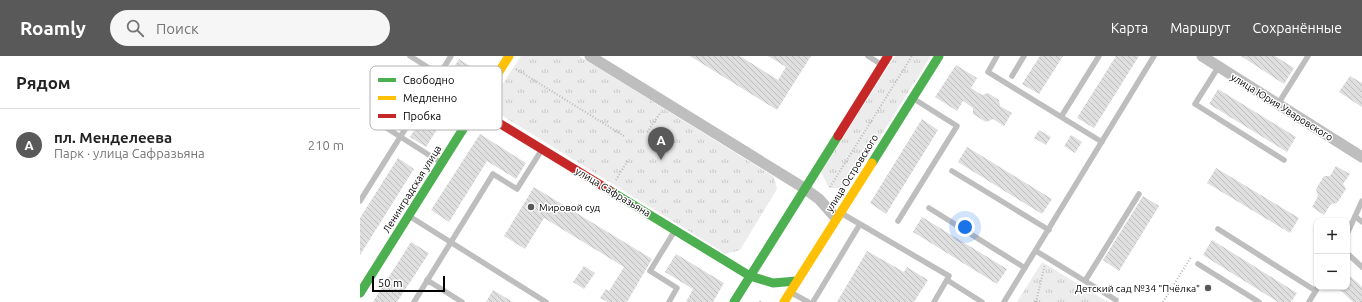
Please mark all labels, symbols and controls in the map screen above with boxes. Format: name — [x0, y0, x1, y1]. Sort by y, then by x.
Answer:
search box — [110, 10, 390, 46]
text: Roamly — [20, 17, 86, 39]
icon: search — [124, 17, 146, 39]
text: Поиск — [156, 20, 199, 37]
text: Карта — [1111, 20, 1148, 36]
text: Маршрут — [1170, 20, 1231, 36]
text: Сохранённые — [1253, 20, 1342, 36]
legend — [370, 66, 502, 130]
street label: улица Юрия Уваровского — [1229, 71, 1335, 143]
text: Рядом — [16, 73, 71, 92]
text: Свободно — [403, 74, 454, 86]
text: Медленно — [403, 92, 457, 104]
text: Пробка — [403, 110, 441, 122]
pin: A — [648, 127, 674, 160]
text: пл. Менделеева — [54, 129, 172, 146]
street label: улица Островского — [824, 132, 880, 214]
text: A — [24, 138, 34, 152]
text: 210 m — [308, 138, 344, 152]
street label: Ленинградская улица — [381, 143, 443, 235]
text: Парк · улица Сафразьяна — [54, 146, 205, 160]
street label: улица Сафразьяна — [573, 165, 653, 219]
marker: Мировой суд — [526, 202, 536, 212]
place label: Мировой суд — [539, 202, 600, 213]
your location — [955, 217, 975, 237]
map controls — [1314, 218, 1350, 290]
button: + — [1314, 218, 1350, 254]
button: − — [1314, 254, 1350, 290]
scale bar — [372, 274, 445, 293]
text: 50 m — [378, 277, 402, 289]
place label: Детский сад №34 "Пчёлка" — [1075, 283, 1200, 294]
marker: Детский сад №34 "Пчёлка" — [1203, 283, 1213, 293]

